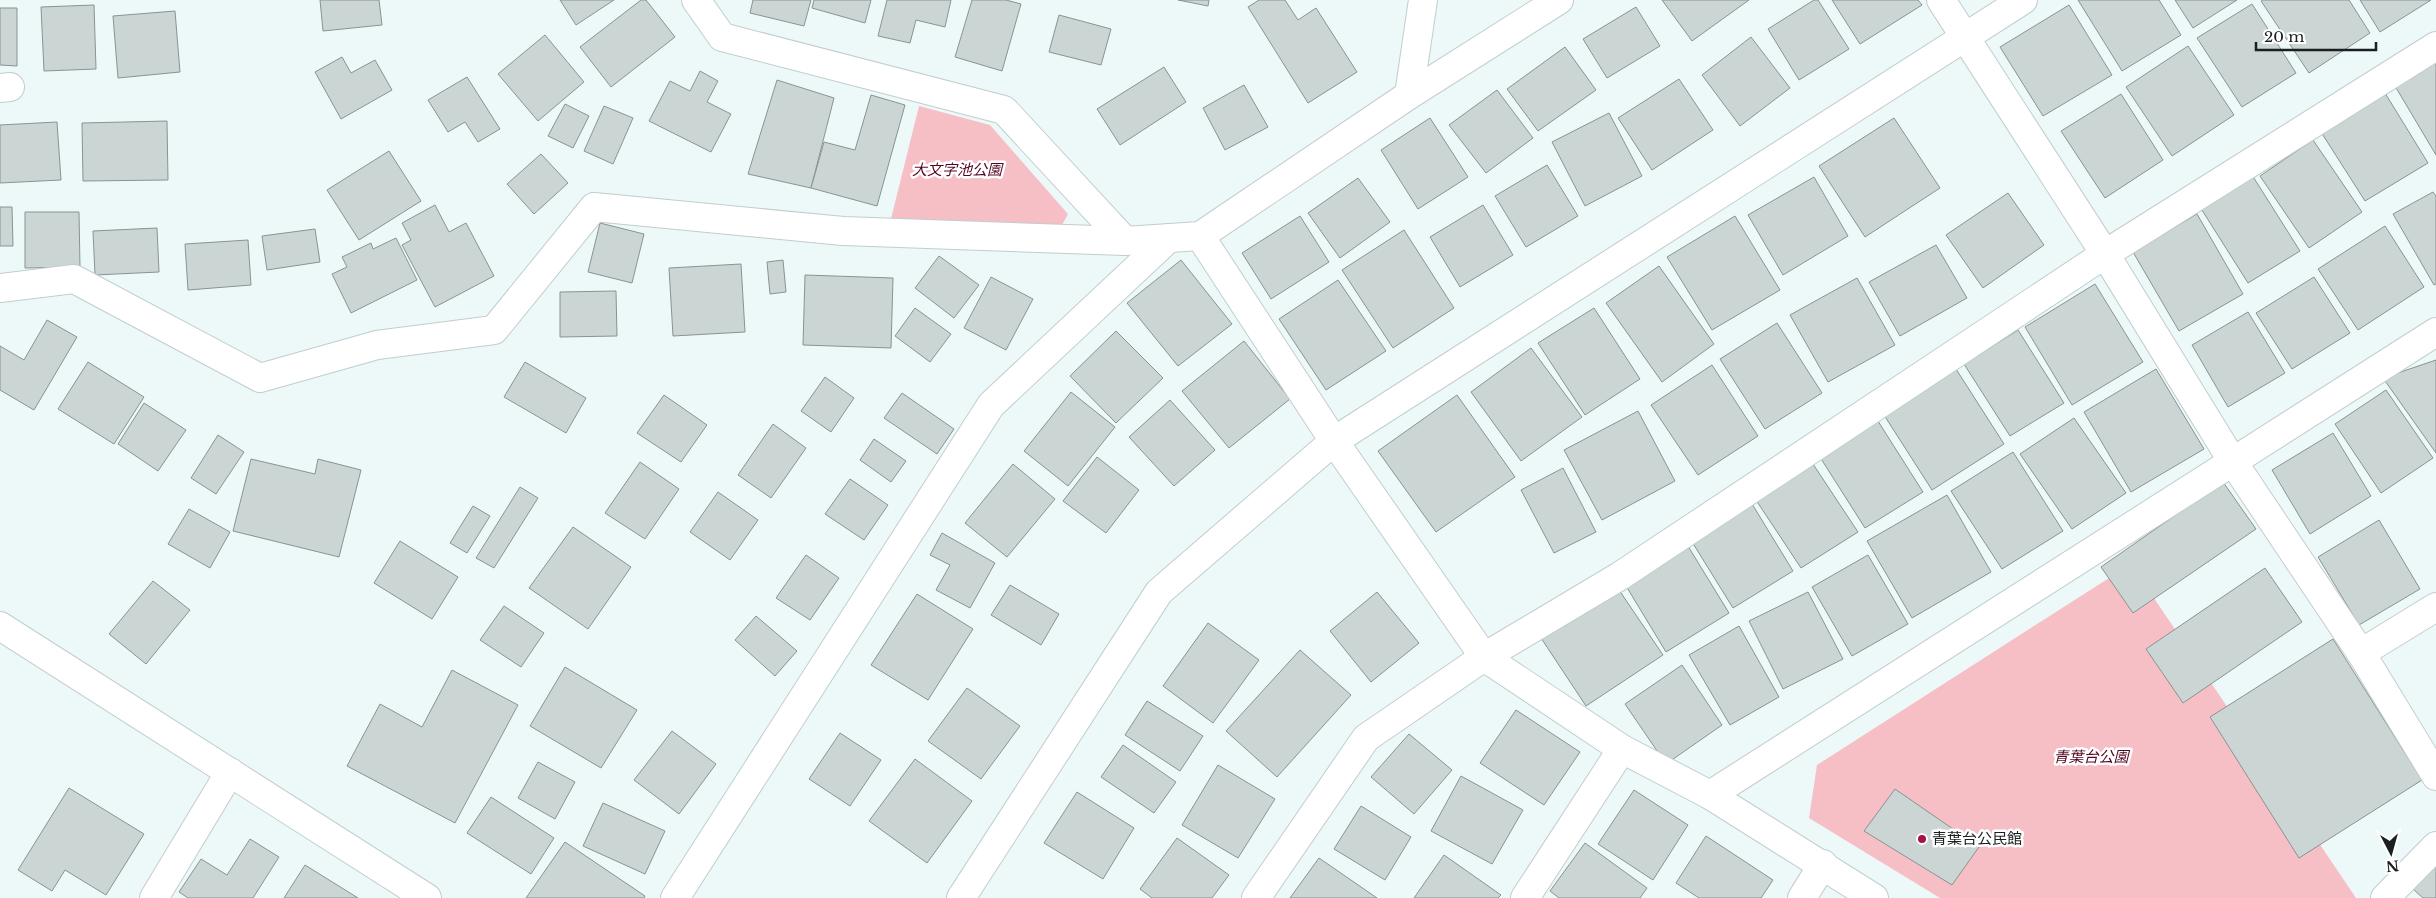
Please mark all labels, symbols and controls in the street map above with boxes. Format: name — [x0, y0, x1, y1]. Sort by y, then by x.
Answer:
scale bar — [2256, 20, 2376, 52]
text: 20 m — [2264, 27, 2304, 46]
park label: 大文字池公園 — [912, 160, 1004, 179]
park label: 青葉台公園 — [2053, 747, 2130, 766]
north arrow — [2366, 828, 2416, 878]
place label: 青葉台公民館 — [1932, 829, 2022, 848]
marker: 青葉台公民館 — [1916, 833, 1928, 845]
text: N — [2385, 856, 2400, 876]

